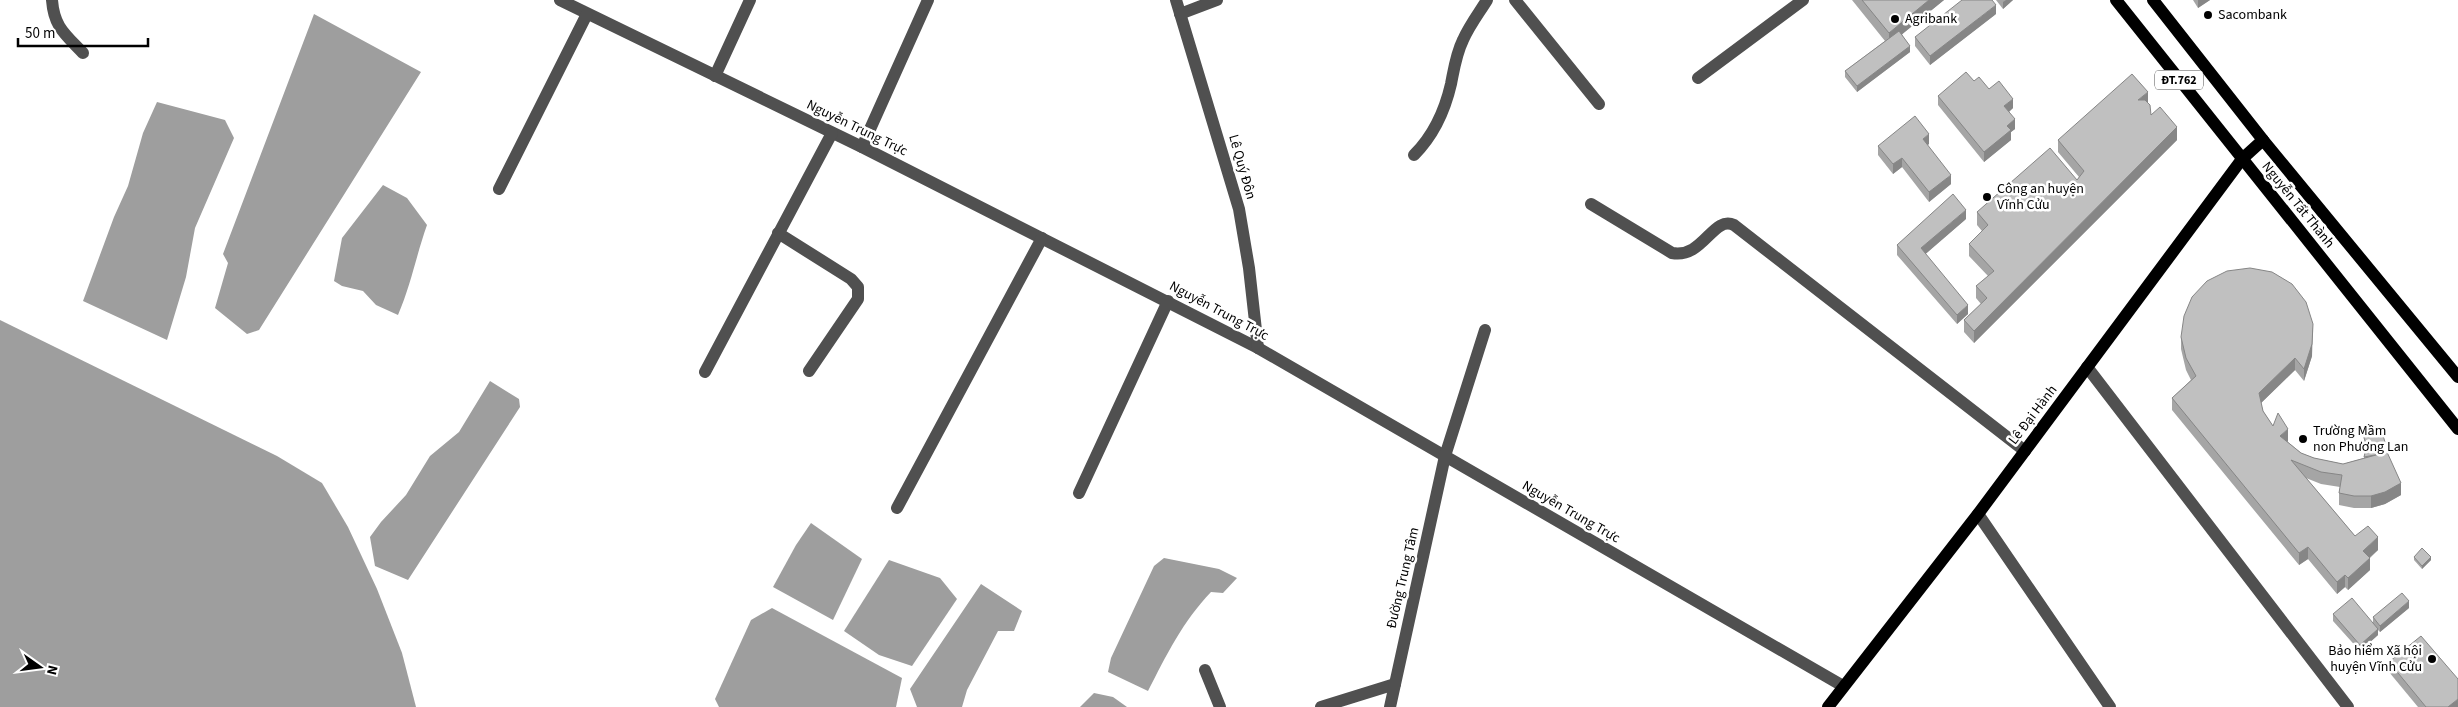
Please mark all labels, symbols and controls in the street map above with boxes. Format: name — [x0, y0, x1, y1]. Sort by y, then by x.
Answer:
place label: Sacombank — [2218, 5, 2287, 25]
place label: Agribank — [1905, 9, 1957, 29]
marker: Sacombank — [2202, 9, 2214, 21]
marker: Agribank — [1889, 13, 1901, 25]
scale bar — [18, 15, 148, 47]
text: 50 m — [25, 23, 55, 44]
road number: ĐT.762 — [2155, 70, 2203, 90]
street label: Nguyễn Trung Trực — [803, 95, 911, 161]
street label: Lê Quý Đôn — [1223, 132, 1261, 202]
street label: Nguyễn Tất Thành — [2257, 158, 2339, 252]
place label: Công an huyện Vĩnh Cửu — [1997, 179, 2084, 215]
marker: Công an huyện Vĩnh Cửu — [1981, 191, 1993, 203]
street label: Nguyễn Trung Trực — [1166, 276, 1273, 346]
street label: Lê Đại Hành — [2004, 381, 2062, 449]
place label: Trường Mầm non Phương Lan — [2313, 421, 2408, 457]
marker: Trường Mầm non Phương Lan — [2297, 433, 2309, 445]
street label: Nguyễn Trung Trực — [1518, 476, 1624, 549]
street label: Đường Trung Tâm — [1382, 525, 1424, 631]
place label: Bảo hiểm Xã hội huyện Vĩnh Cửu — [2328, 641, 2422, 677]
north arrow — [15, 642, 65, 692]
marker: Bảo hiểm Xã hội huyện Vĩnh Cửu — [2426, 653, 2438, 665]
text: N — [41, 663, 62, 677]

